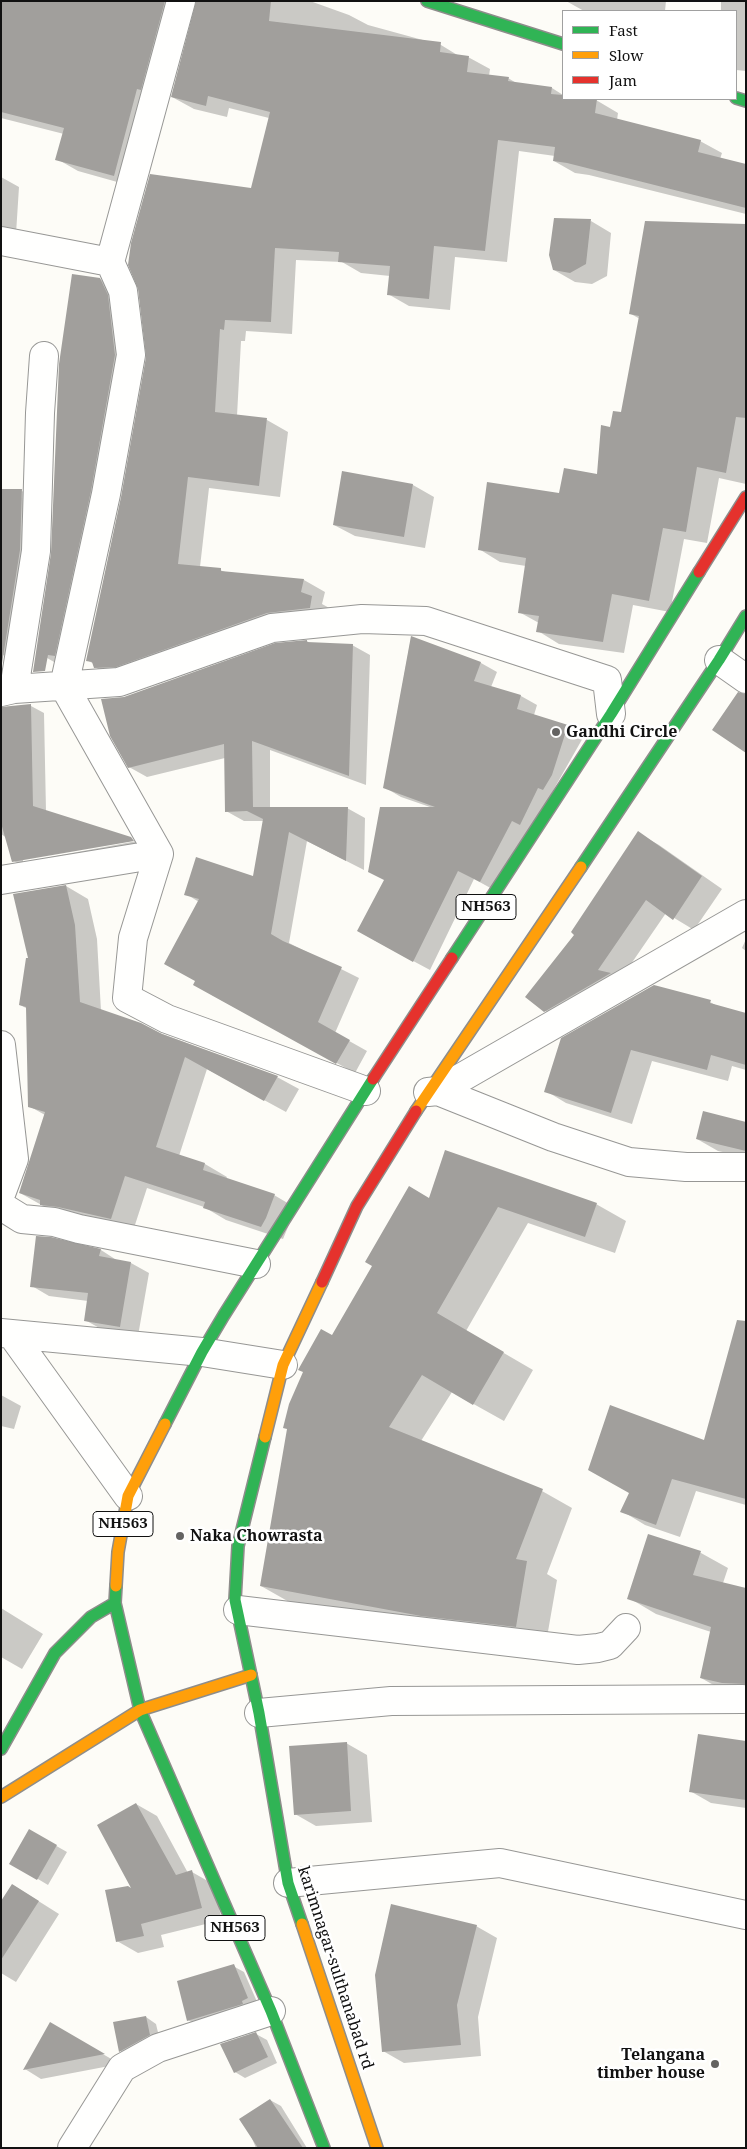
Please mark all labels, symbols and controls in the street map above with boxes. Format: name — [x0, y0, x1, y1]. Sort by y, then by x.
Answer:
legend — [562, 10, 737, 100]
text: Fast — [609, 20, 638, 40]
text: Slow — [609, 45, 643, 65]
text: Jam — [609, 70, 637, 90]
place label: Gandhi Circle — [566, 722, 677, 742]
marker: Gandhi Circle — [550, 726, 562, 738]
road number: NH563 — [456, 894, 516, 920]
road number: NH563 — [93, 1512, 153, 1536]
place label: Naka Chowrasta — [190, 1526, 322, 1546]
marker: Naka Chowrasta — [174, 1530, 186, 1542]
street label: karimnagar-sulthanabad rd — [293, 1864, 377, 2072]
road number: NH563 — [205, 1916, 265, 1940]
place label: Telangana timber house — [597, 2045, 705, 2083]
marker: Telangana timber house — [709, 2058, 721, 2070]

